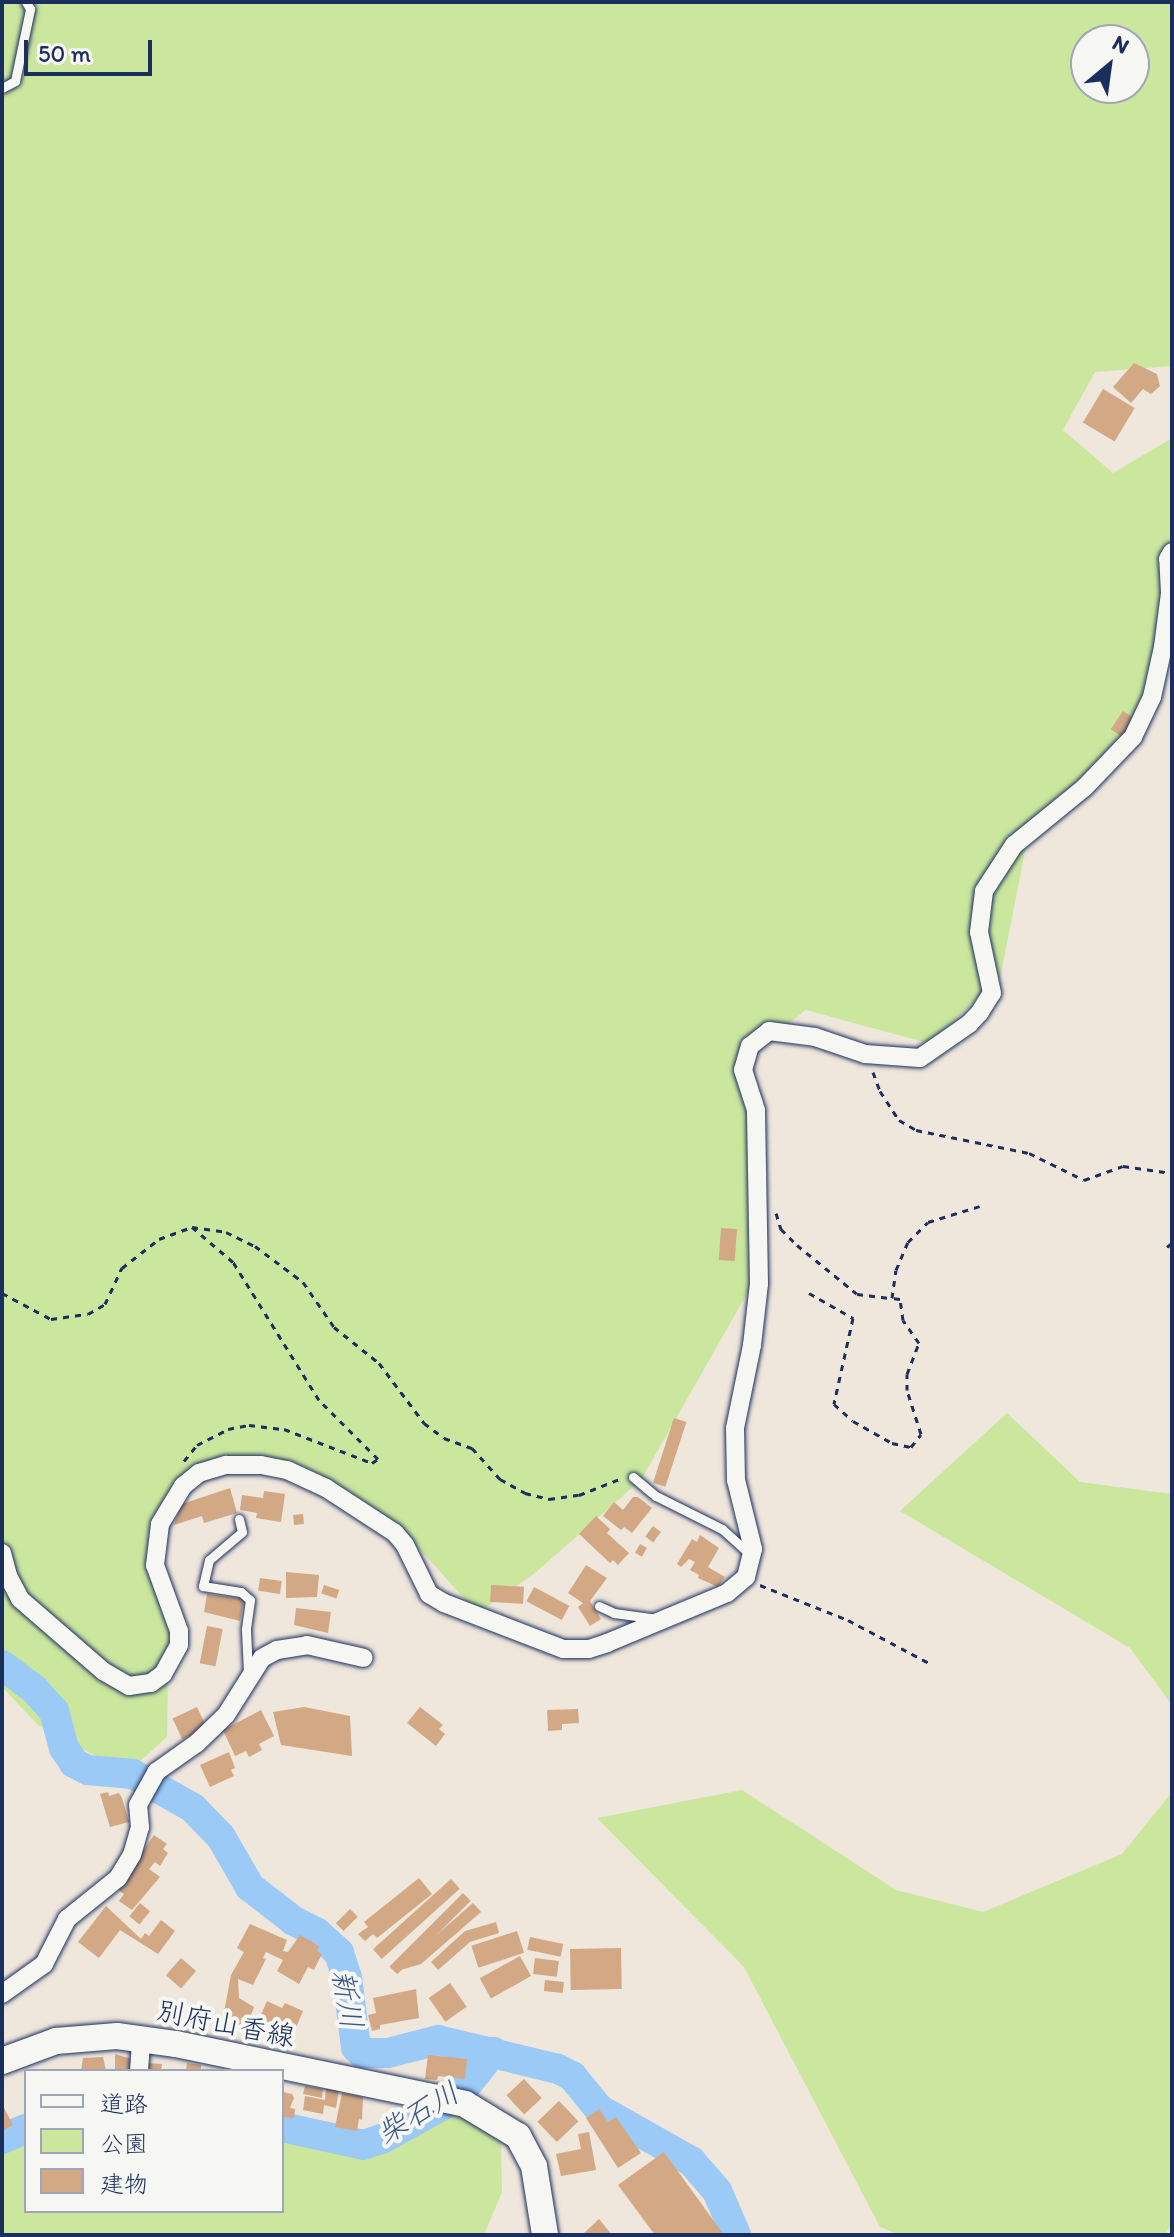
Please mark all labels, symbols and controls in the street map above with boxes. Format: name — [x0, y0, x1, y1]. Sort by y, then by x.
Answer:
scale bar — [28, 24, 156, 74]
north arrow — [1070, 24, 1150, 104]
text: N — [1108, 29, 1134, 60]
text: 50 m — [38, 39, 91, 68]
water label: 新川 — [324, 1966, 370, 2032]
street label: 別府山香線 — [154, 1993, 298, 2053]
legend — [24, 2069, 284, 2213]
water label: 柴石川 — [370, 2074, 466, 2152]
text: 道路 — [100, 2089, 148, 2118]
text: 公園 — [100, 2129, 148, 2158]
text: 建物 — [100, 2169, 148, 2198]

